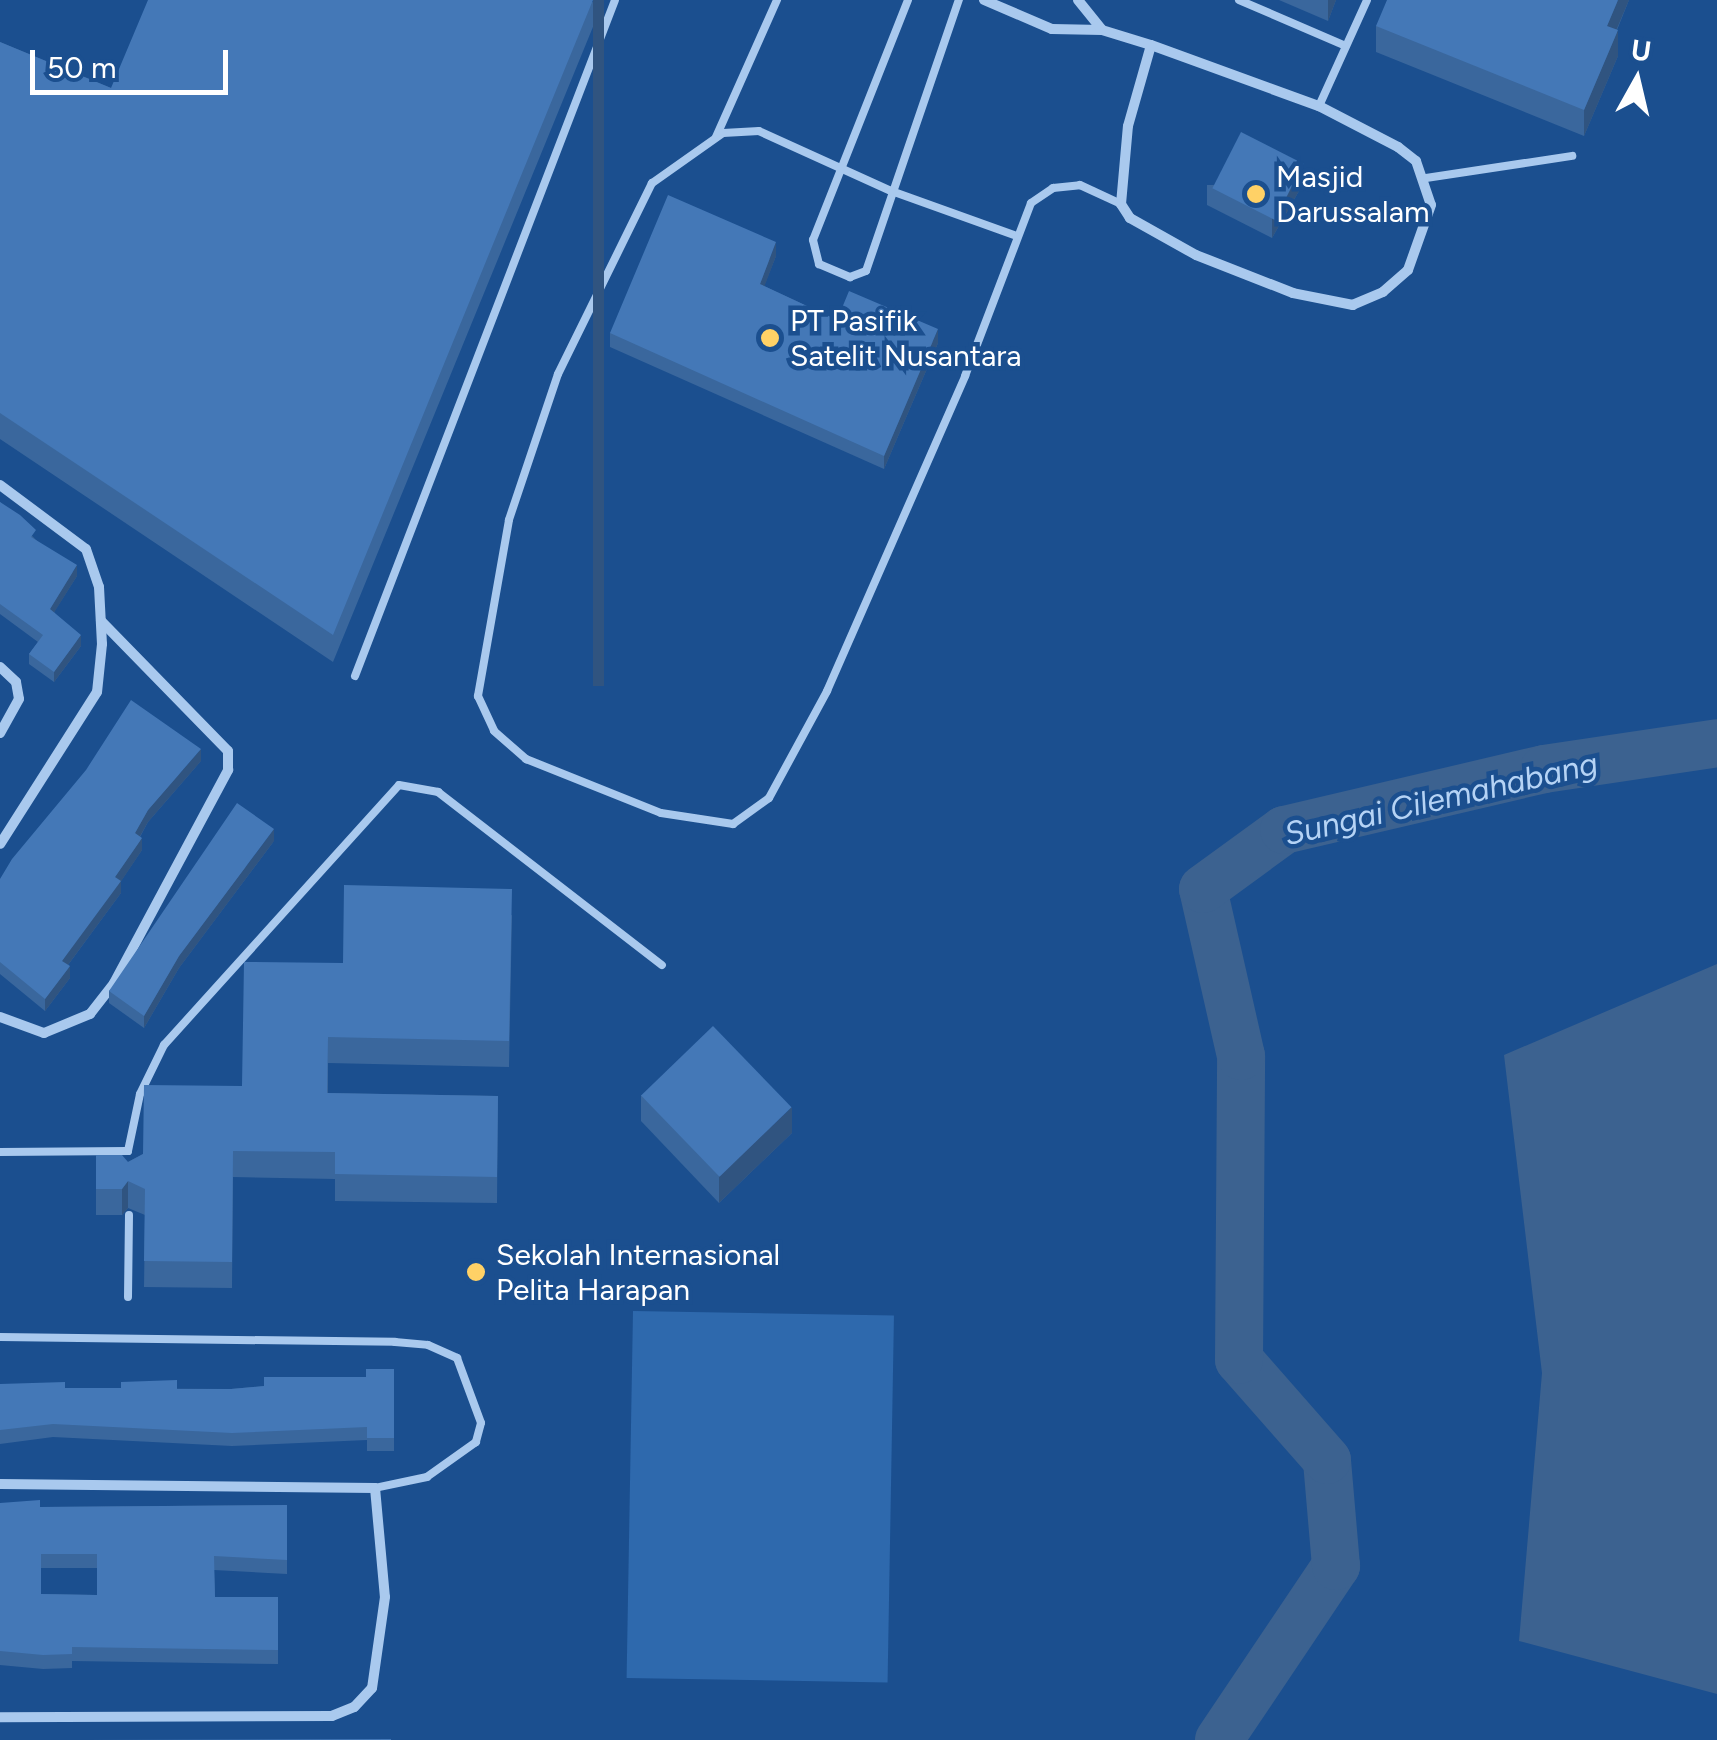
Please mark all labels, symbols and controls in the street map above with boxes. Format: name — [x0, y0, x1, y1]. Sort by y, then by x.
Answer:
scale bar — [35, 30, 232, 92]
north arrow — [1587, 30, 1687, 130]
text: U — [1629, 32, 1653, 68]
text: 50 m — [47, 49, 116, 86]
place label: Masjid Darussalam — [1276, 159, 1429, 230]
marker: Masjid Darussalam — [1245, 183, 1267, 205]
place label: PT Pasifik Satelit Nusantara — [790, 303, 1022, 374]
marker: PT Pasifik Satelit Nusantara — [759, 327, 781, 349]
water label: Sungai Cilemahabang — [1281, 744, 1601, 854]
place label: Sekolah Internasional Pelita Harapan — [496, 1237, 780, 1308]
marker: Sekolah Internasional Pelita Harapan — [465, 1261, 487, 1283]

